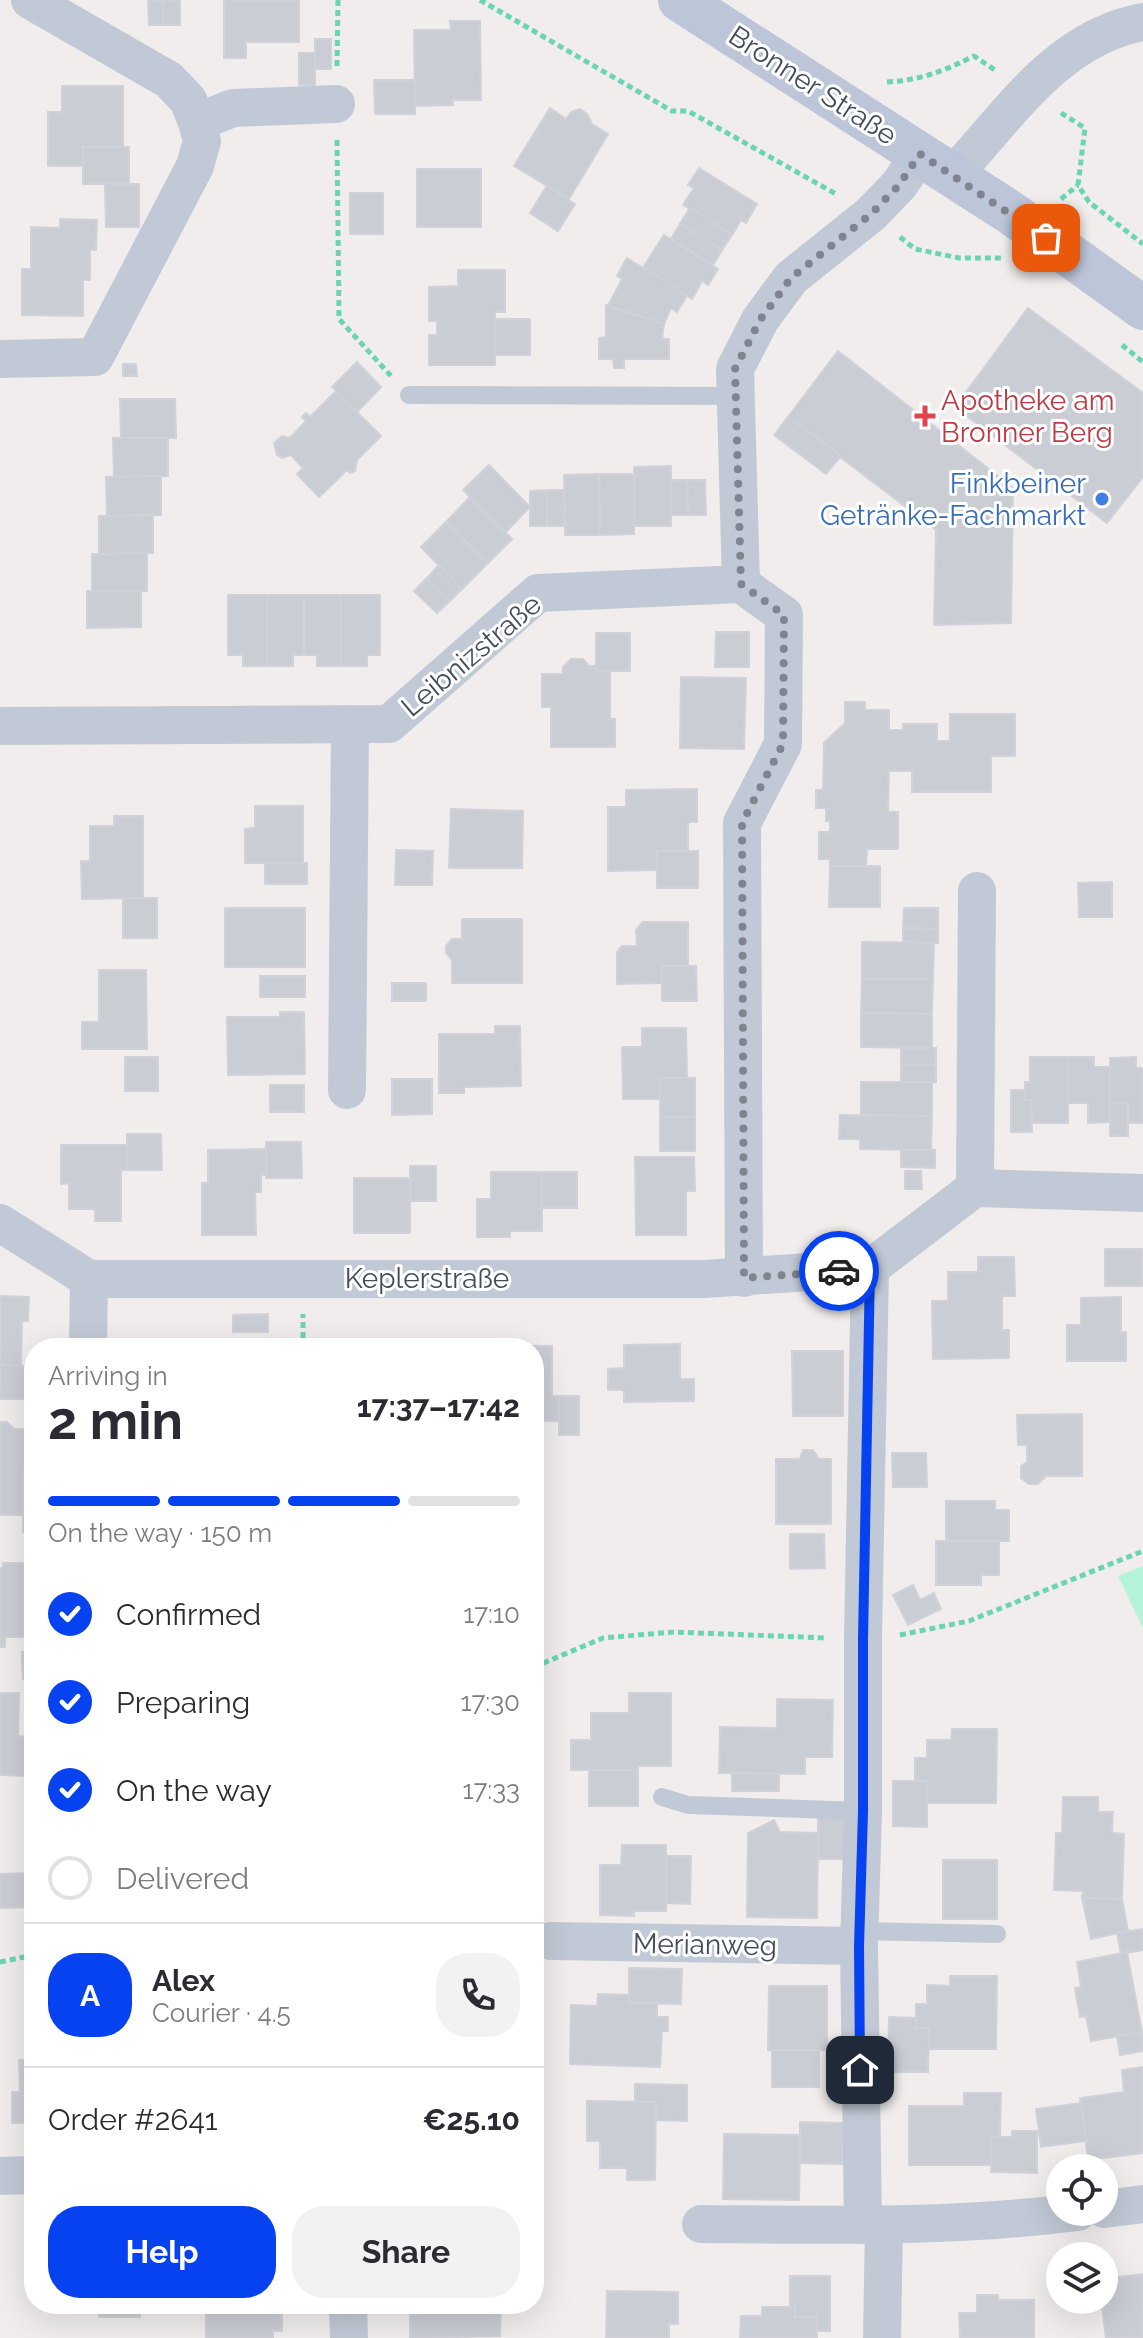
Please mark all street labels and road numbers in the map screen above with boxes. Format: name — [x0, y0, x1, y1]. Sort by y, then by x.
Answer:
street label: Bronner Straße — [723, 19, 903, 152]
street label: Leibnizstraße — [395, 588, 548, 723]
street label: Keplerstraße — [345, 1262, 509, 1295]
street label: Merianweg — [633, 1927, 777, 1962]

